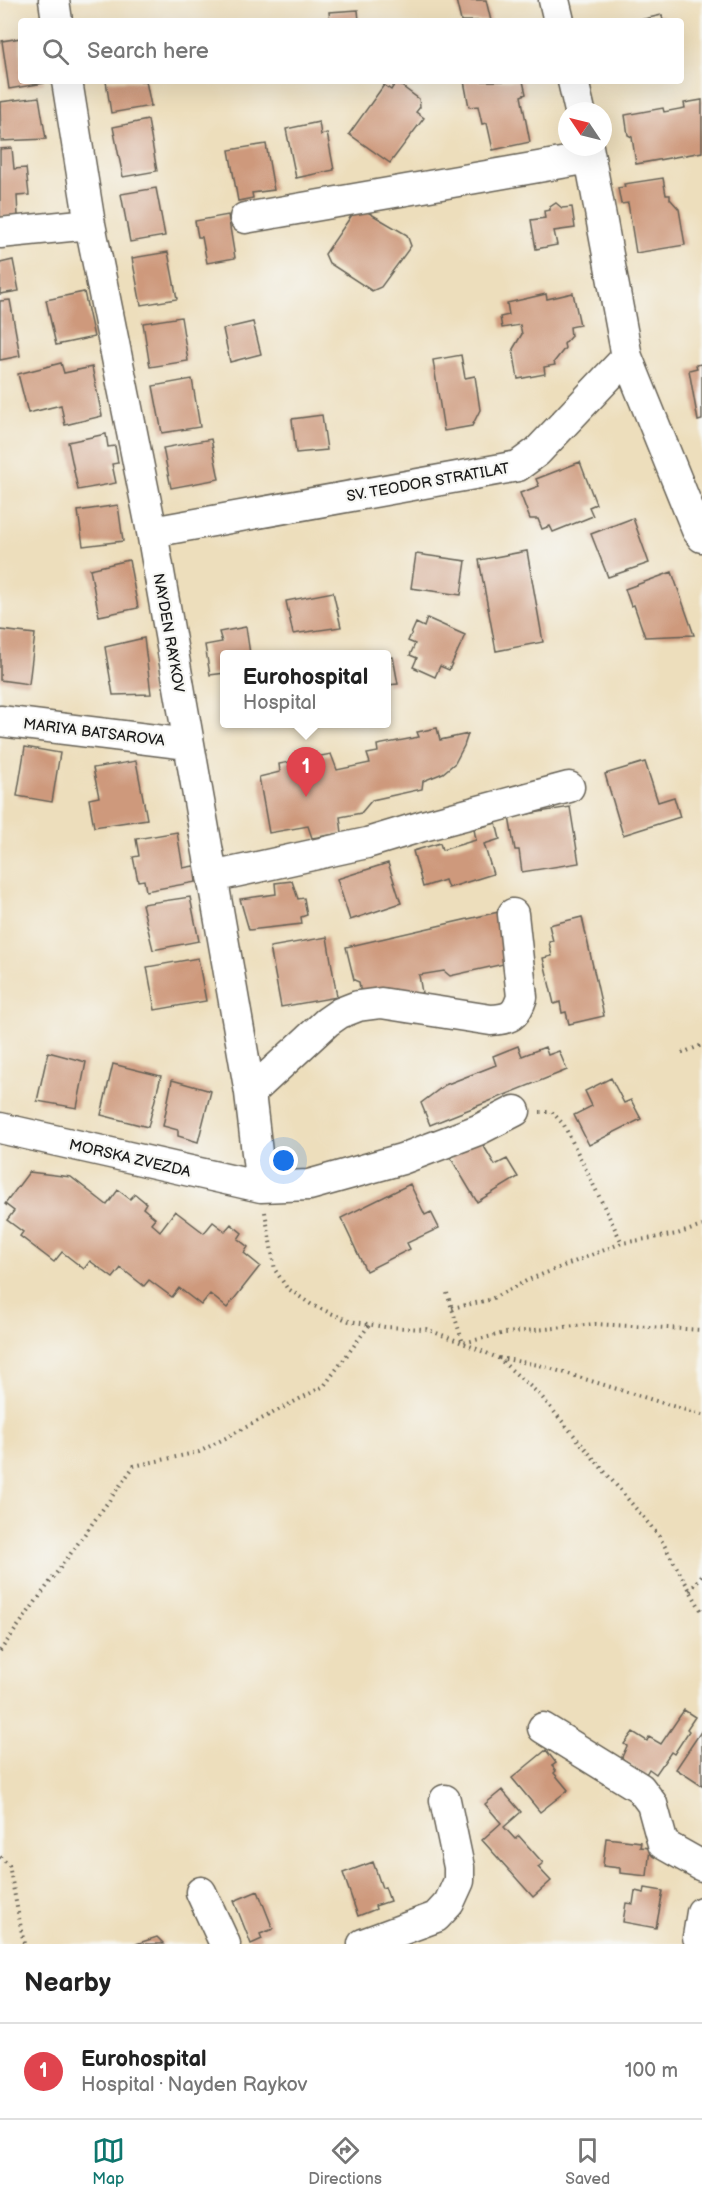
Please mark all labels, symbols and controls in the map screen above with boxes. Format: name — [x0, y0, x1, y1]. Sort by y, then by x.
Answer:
search box — [18, 18, 684, 84]
icon: search — [39, 35, 72, 68]
text: Search here — [87, 38, 209, 65]
north arrow — [558, 102, 612, 156]
street label: SV. TEODOR STRATILAT — [345, 459, 511, 506]
street label: NAYDEN RAYKOV — [149, 572, 188, 695]
popup — [220, 650, 391, 728]
text: Eurohospital — [243, 664, 368, 691]
text: Hospital — [243, 691, 316, 715]
street label: MARIYA BATSAROVA — [22, 714, 167, 751]
pin: 1 — [286, 748, 326, 797]
street label: MORSKA ZVEZDA — [67, 1135, 193, 1182]
your location — [269, 1146, 298, 1175]
text: Nearby — [24, 1968, 111, 1999]
text: Eurohospital — [81, 2046, 207, 2073]
text: 1 — [39, 2059, 48, 2083]
text: 100 m — [625, 2059, 678, 2083]
text: Hospital · Nayden Raykov — [81, 2073, 307, 2097]
tab: Map — [92, 2134, 125, 2189]
tab: Directions — [308, 2134, 382, 2189]
tab: Saved — [565, 2134, 610, 2189]

